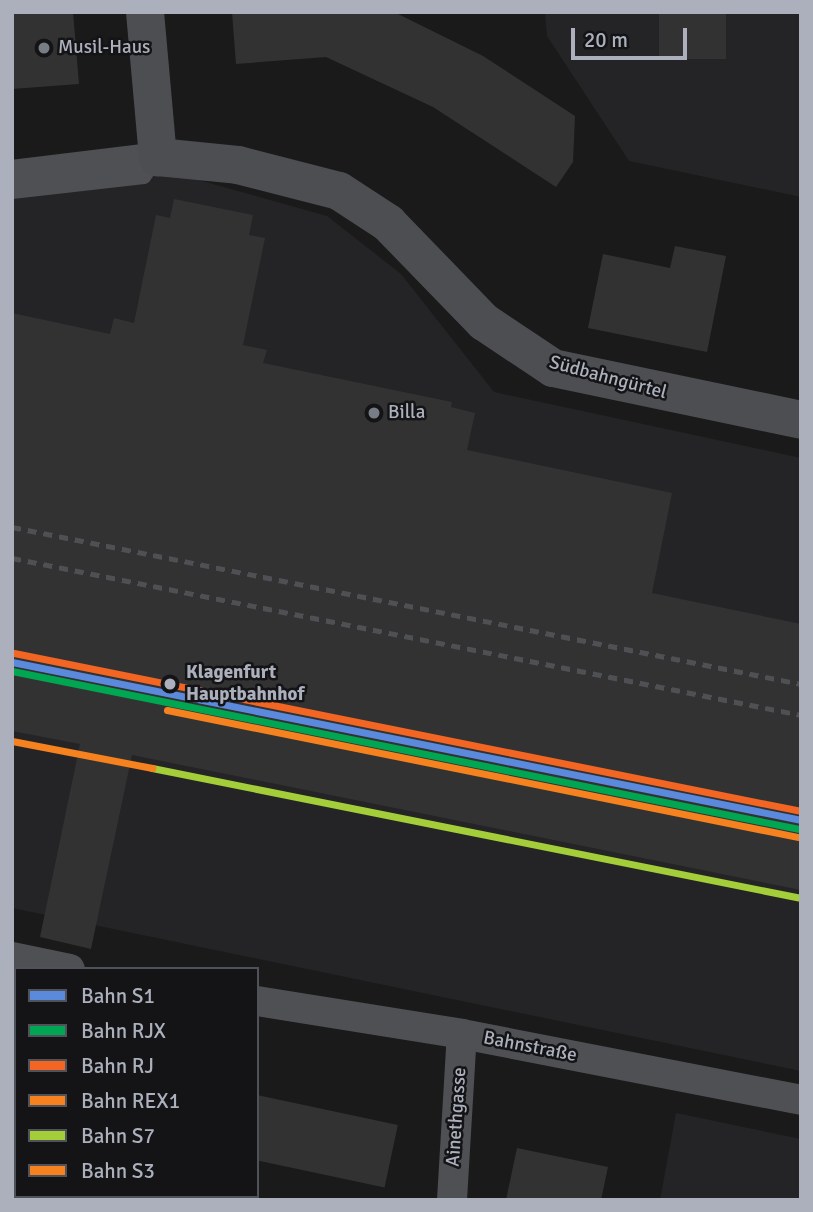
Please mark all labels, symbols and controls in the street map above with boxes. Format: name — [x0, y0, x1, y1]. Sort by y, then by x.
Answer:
scale bar — [575, 14, 690, 58]
text: 20 m — [584, 27, 628, 53]
place label: Musil-Haus — [58, 37, 150, 59]
marker: Musil-Haus — [36, 40, 52, 56]
street label: Südbahngürtel — [547, 351, 669, 405]
place label: Billa — [388, 402, 425, 424]
marker: Billa — [366, 405, 382, 421]
place label: Klagenfurt Hauptbahnhof — [186, 662, 304, 706]
marker: Klagenfurt Hauptbahnhof — [160, 674, 180, 694]
legend — [14, 967, 259, 1198]
text: Bahn S1 — [81, 983, 155, 1009]
text: Bahn RJX — [81, 1018, 166, 1044]
street label: Bahnstraße — [481, 1027, 579, 1067]
text: Bahn RJ — [81, 1053, 154, 1079]
street label: Ainethgasse — [442, 1067, 472, 1167]
text: Bahn REX1 — [81, 1088, 180, 1114]
text: Bahn S7 — [81, 1123, 155, 1149]
text: Bahn S3 — [81, 1158, 155, 1184]

